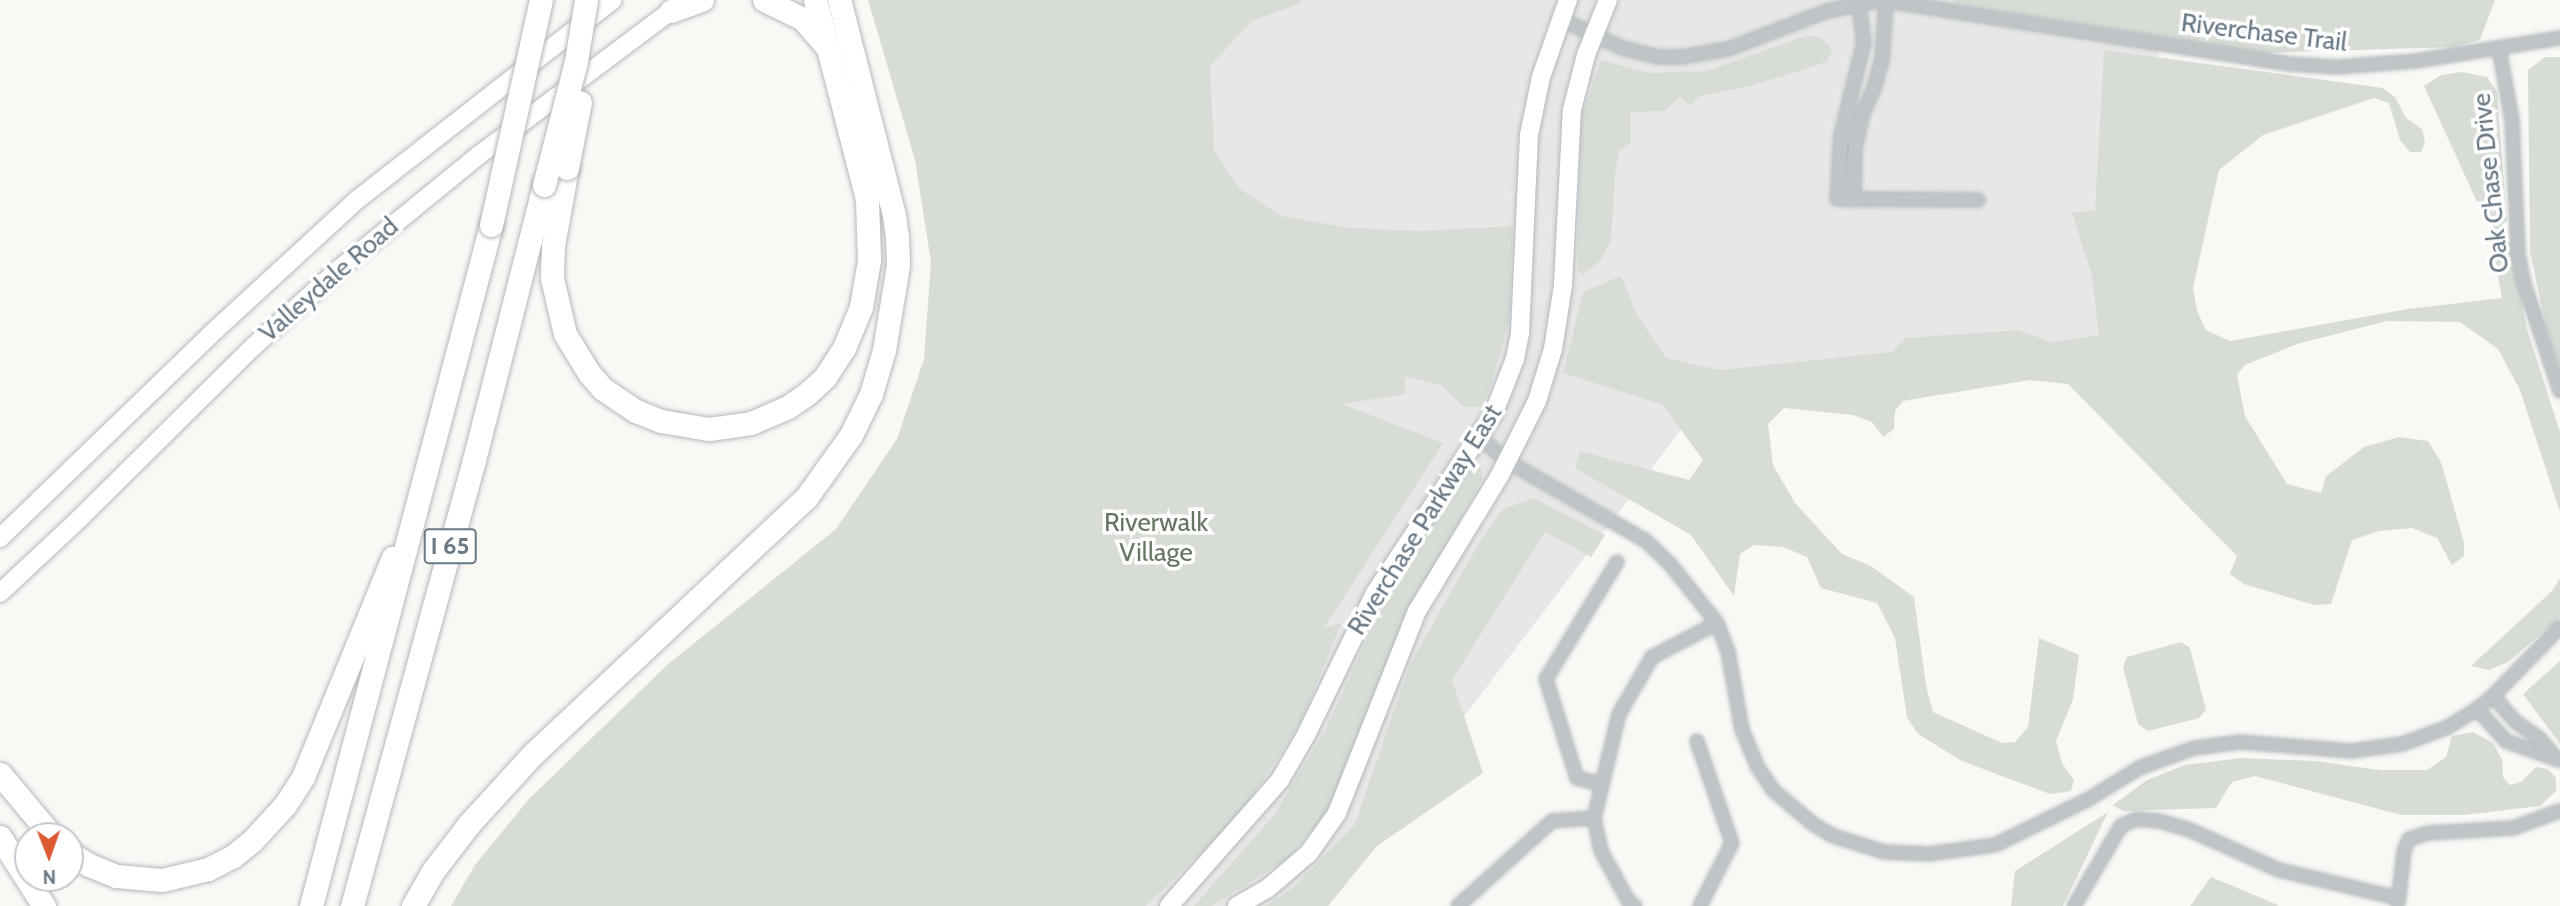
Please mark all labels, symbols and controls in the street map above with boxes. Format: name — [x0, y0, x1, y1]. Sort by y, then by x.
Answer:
street label: Riverchase Trail — [2179, 7, 2349, 59]
street label: Oak Chase Drive — [2466, 92, 2516, 274]
street label: Valleydale Road — [253, 211, 405, 349]
street label: Riverchase Parkway East — [1341, 399, 1509, 641]
park label: Riverwalk Village — [1104, 507, 1208, 568]
road number: I 65 — [422, 526, 478, 566]
north arrow — [14, 822, 84, 892]
text: N — [42, 865, 56, 888]

